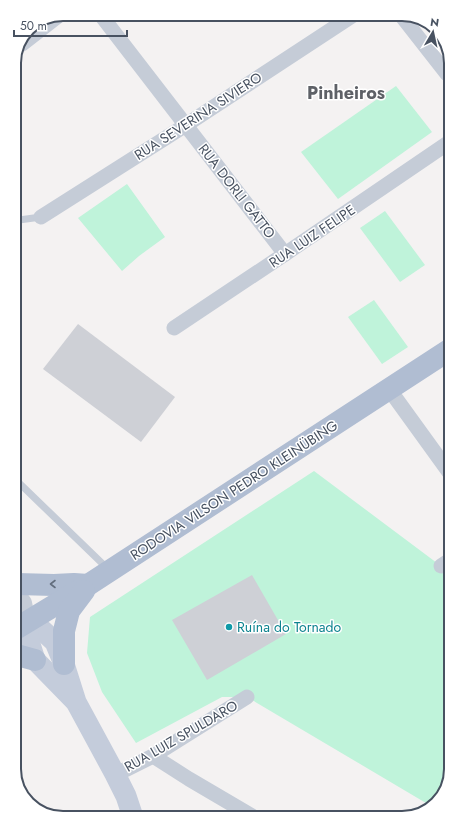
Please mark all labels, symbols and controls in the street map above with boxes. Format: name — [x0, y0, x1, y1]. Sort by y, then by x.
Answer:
scale bar — [14, 12, 127, 38]
north arrow — [413, 12, 453, 52]
text: N — [429, 14, 440, 31]
text: 50 m — [20, 17, 47, 35]
street label: RUA SEVERINA SIVIERO — [130, 67, 266, 165]
district label: Pinheiros — [307, 80, 385, 106]
street label: RUA DORLI GATTO — [194, 140, 280, 242]
street label: RUA LUIZ FELIPE — [265, 200, 359, 272]
street label: RODOVIA VILSON PEDRO KLEINÜBING — [126, 415, 342, 565]
one-way arrow — [50, 580, 56, 588]
place label: Ruína do Tornado — [237, 617, 342, 637]
marker: Ruína do Tornado — [224, 622, 234, 632]
street label: RUA LUIZ SPULDARO — [121, 695, 241, 777]

